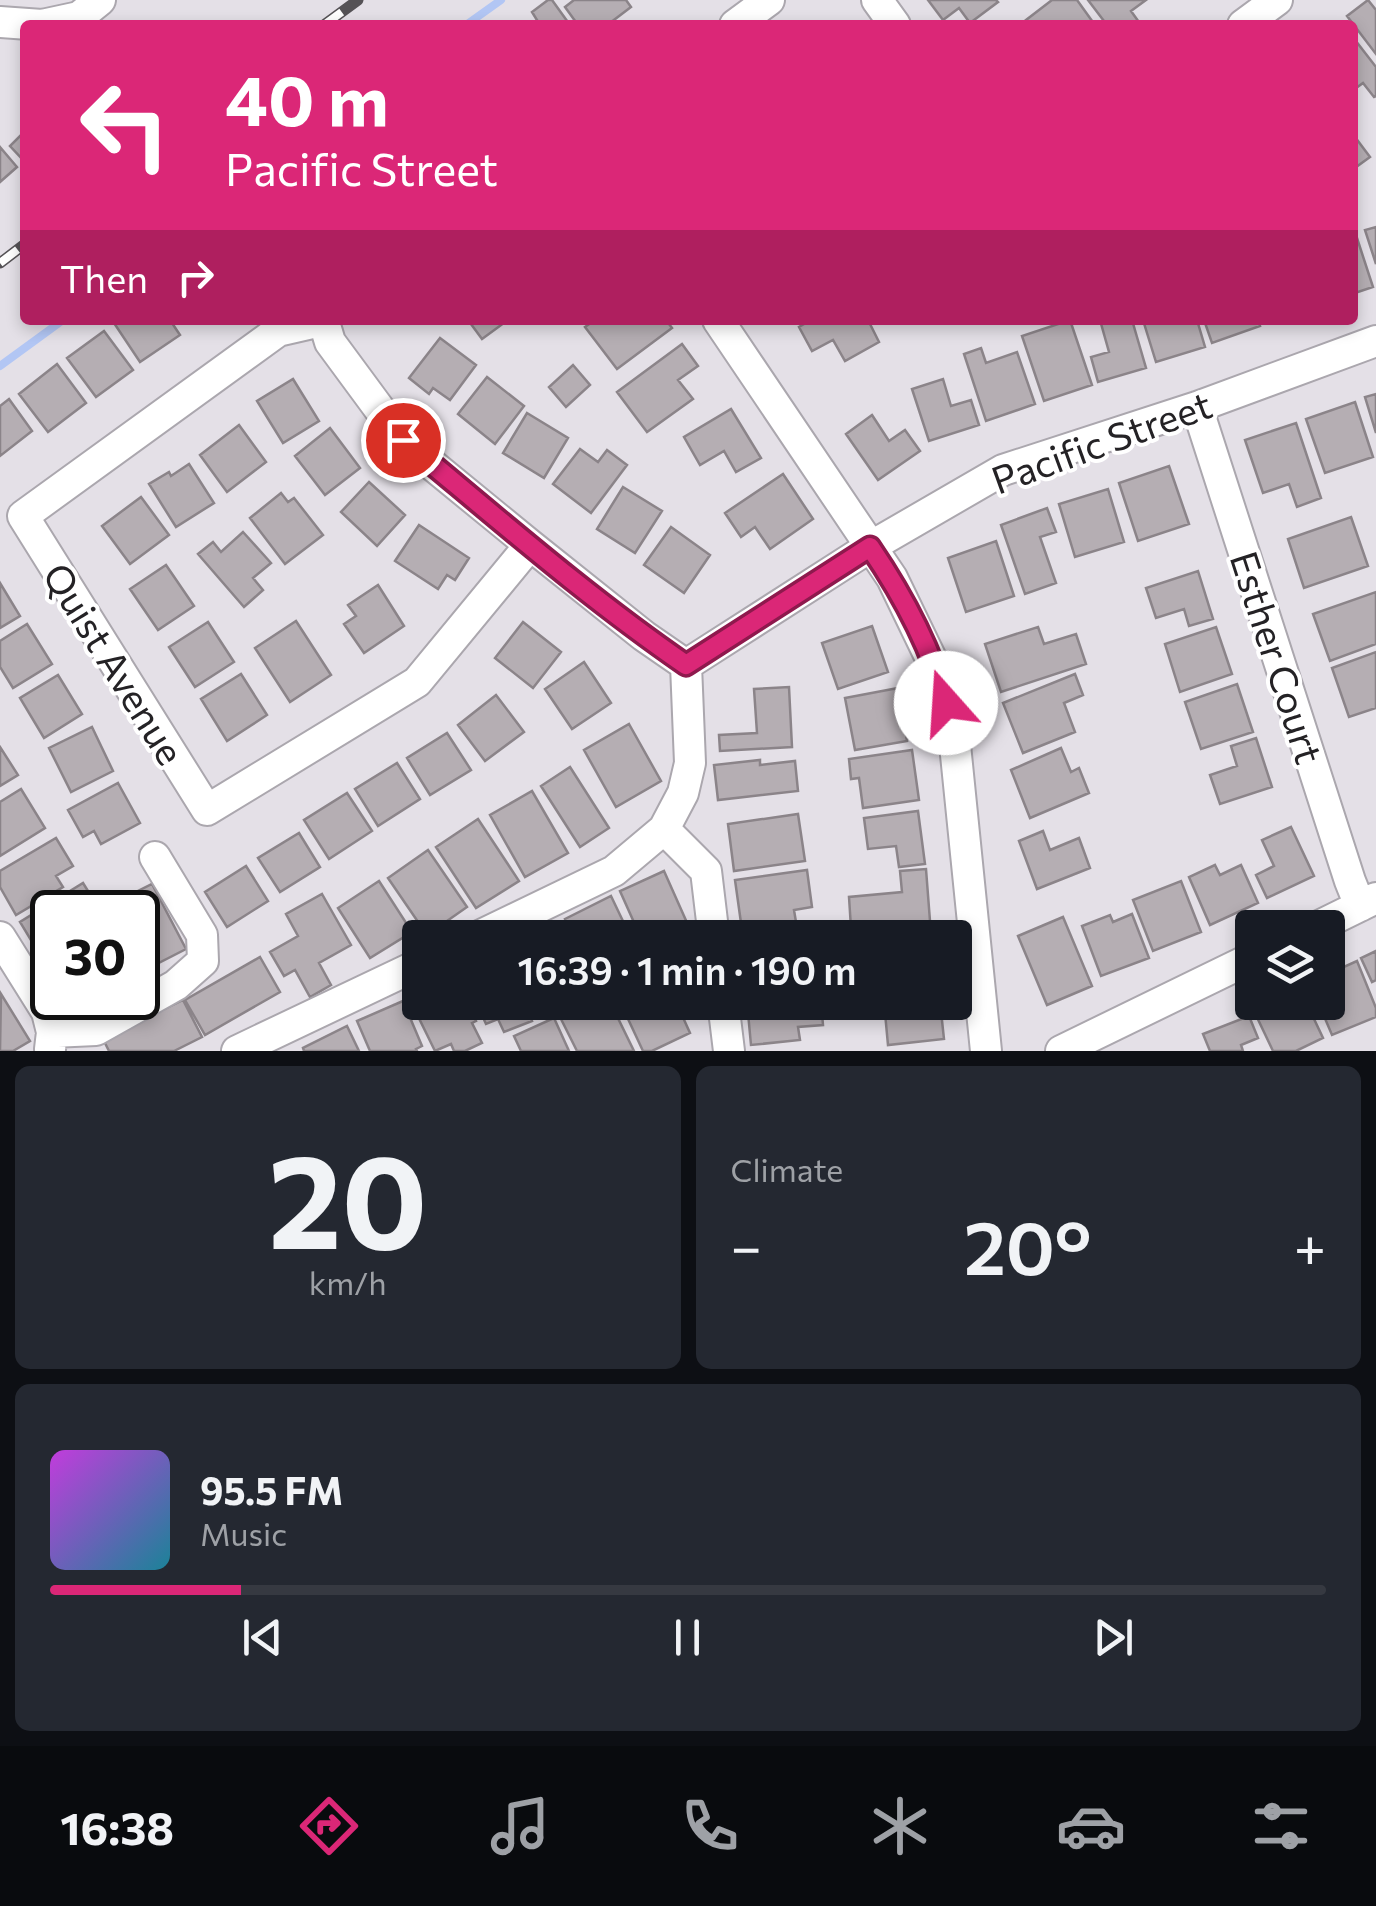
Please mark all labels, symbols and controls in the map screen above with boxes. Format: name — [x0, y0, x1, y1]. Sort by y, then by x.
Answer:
text: 40 m — [225, 55, 389, 140]
icon: left — [60, 60, 190, 190]
text: Pacific Street — [225, 140, 498, 195]
icon: right — [168, 250, 223, 305]
text: Then — [60, 254, 148, 301]
street label: Pacific Street — [985, 379, 1217, 503]
pin — [361, 398, 446, 483]
icon: arrive — [376, 413, 431, 468]
street label: Esther Court — [1222, 545, 1334, 769]
street label: Quist Avenue — [34, 554, 196, 772]
position arrow — [894, 651, 998, 755]
speed limit sign: 30 — [30, 890, 160, 1020]
map controls — [1235, 910, 1345, 1020]
button: layers — [1235, 910, 1345, 1020]
text: 16:39 · 1 min · 190 m — [518, 946, 856, 993]
text: 20 — [268, 1117, 428, 1276]
text: Climate — [731, 1149, 843, 1189]
text: 20° — [964, 1199, 1092, 1290]
text: − — [731, 1211, 762, 1278]
text: + — [1294, 1211, 1326, 1278]
text: km/h — [309, 1262, 387, 1302]
text: 95.5 FM — [200, 1466, 343, 1513]
text: Music — [200, 1513, 287, 1553]
icon: previous — [235, 1610, 290, 1665]
icon: pause — [660, 1610, 715, 1665]
icon: next — [1086, 1610, 1141, 1665]
icon: directions — [294, 1791, 364, 1861]
icon: music — [485, 1791, 555, 1861]
icon: phone — [675, 1791, 745, 1861]
icon: climate — [865, 1791, 935, 1861]
icon: car — [1056, 1791, 1126, 1861]
icon: filters — [1246, 1791, 1316, 1861]
text: 16:38 — [60, 1799, 174, 1854]

